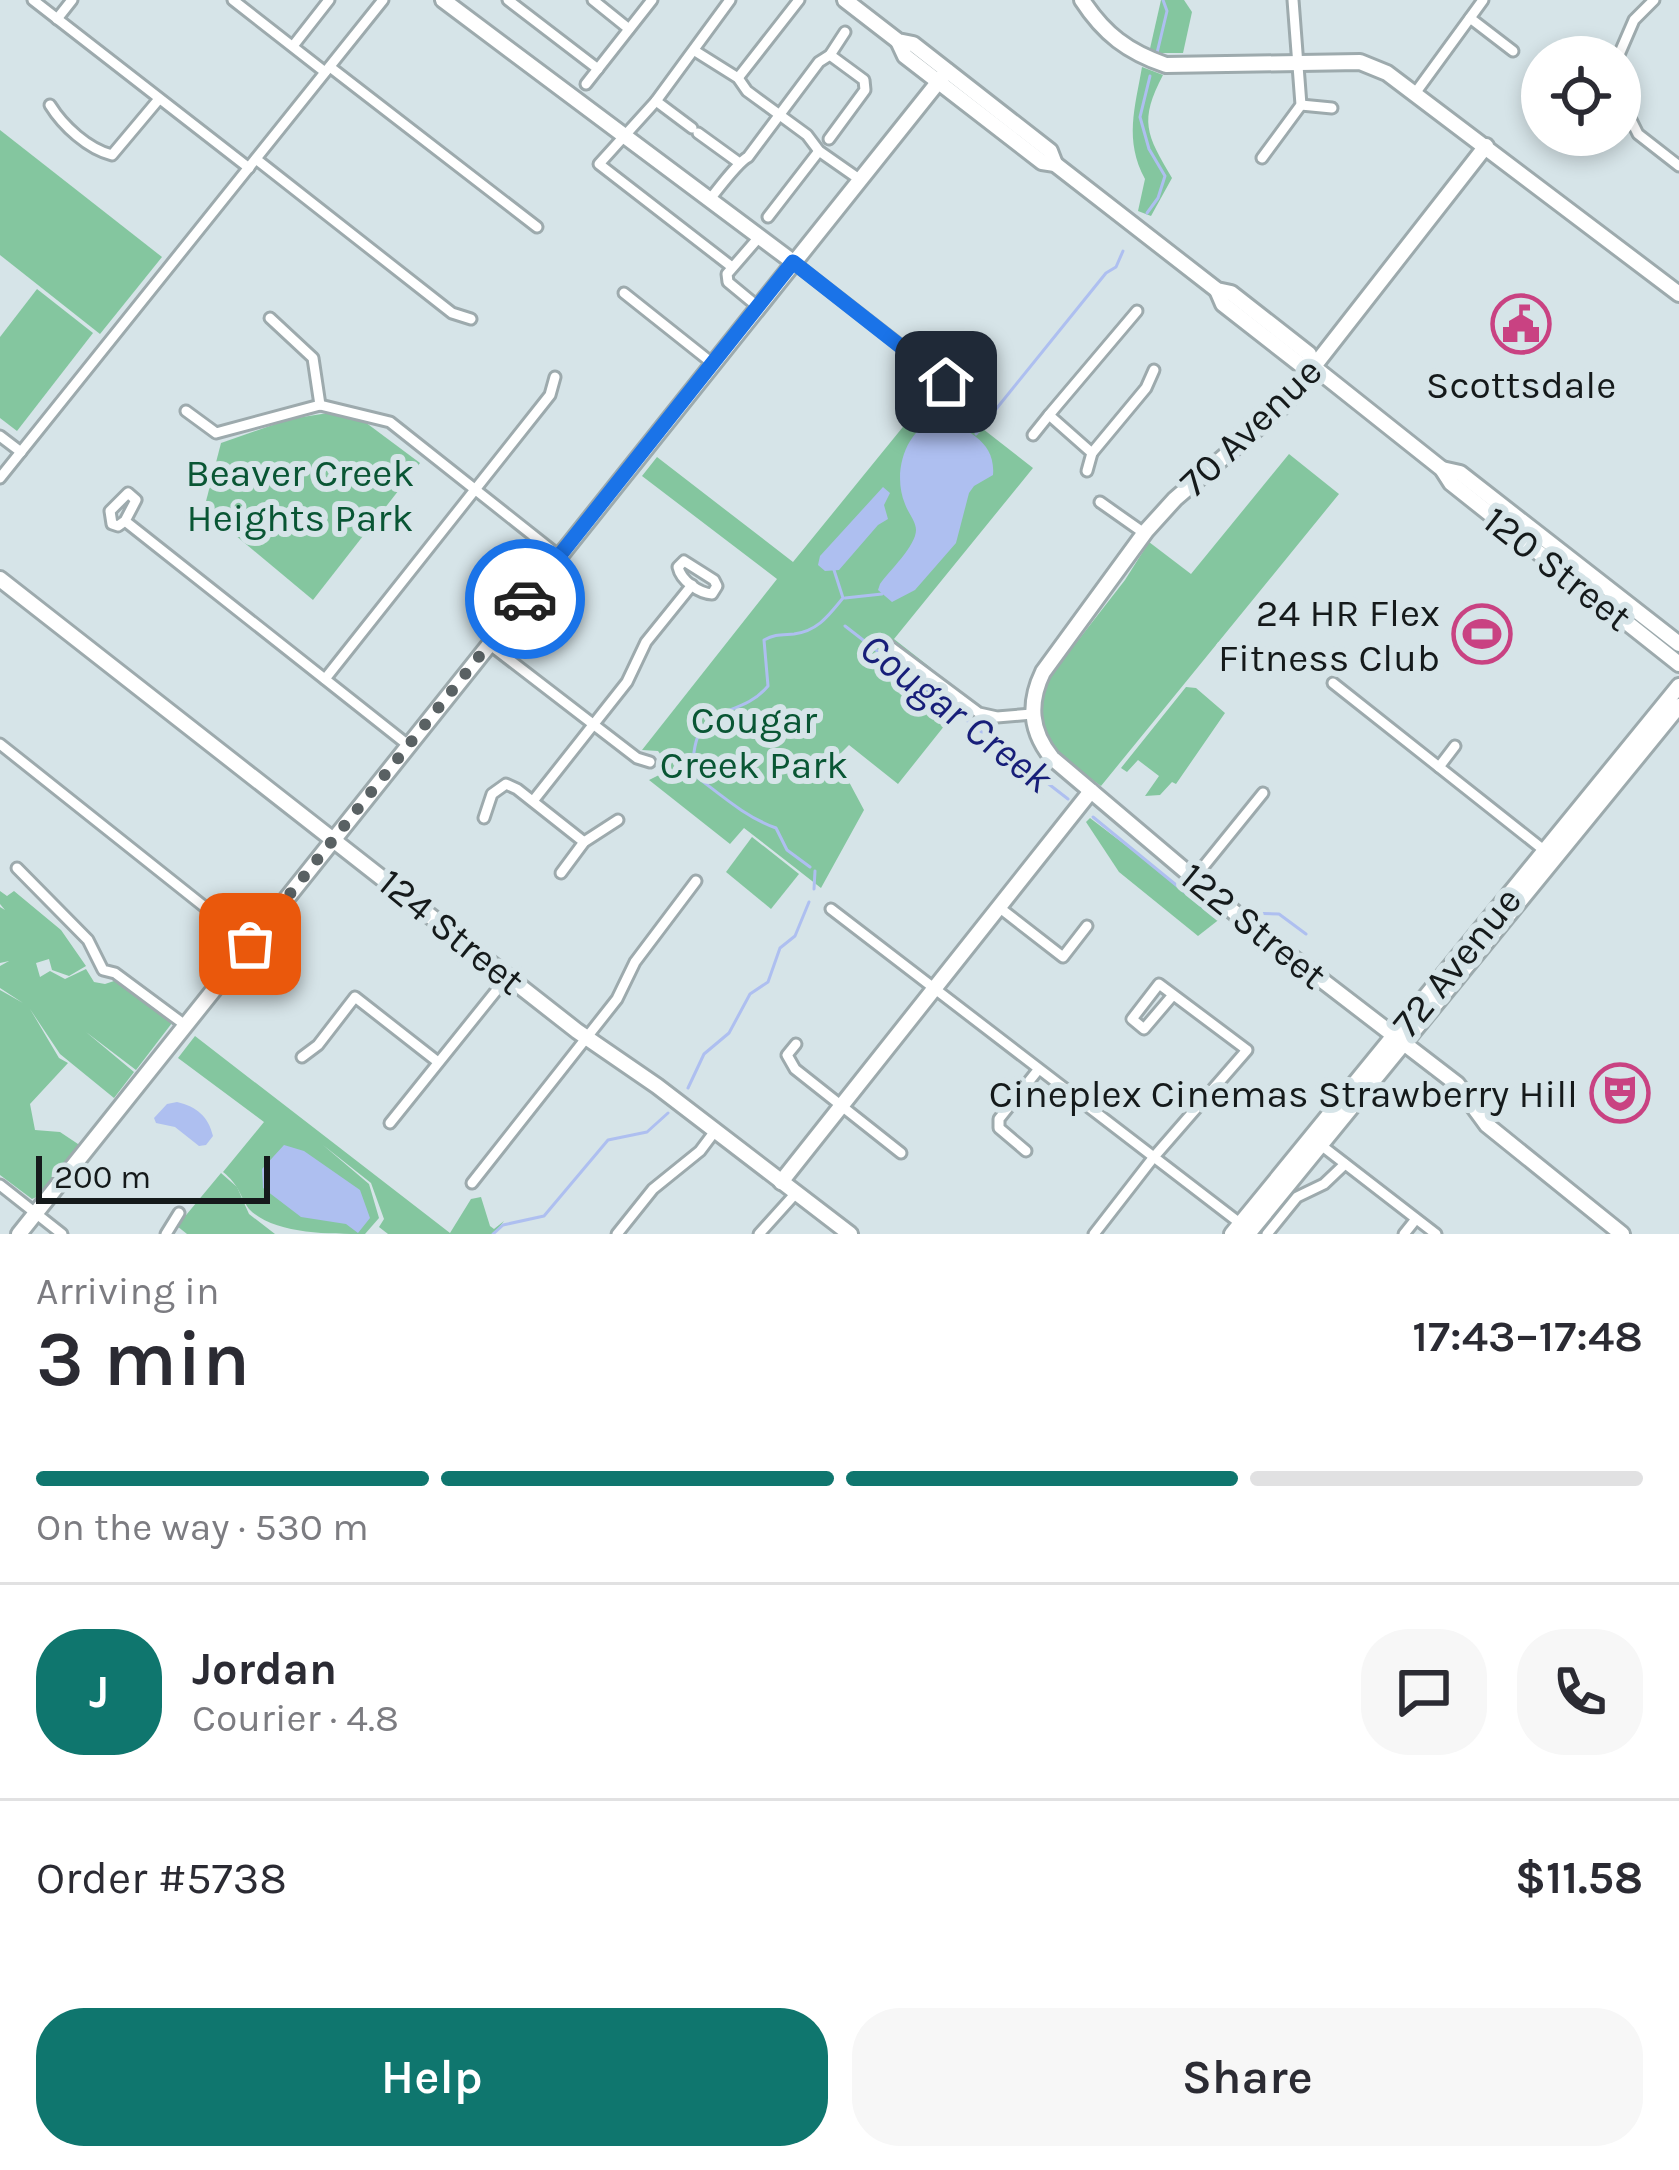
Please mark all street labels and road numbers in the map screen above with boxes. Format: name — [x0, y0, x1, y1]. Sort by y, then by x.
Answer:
street label: 70 Avenue — [1170, 348, 1331, 505]
street label: 120 Street — [1474, 497, 1640, 641]
street label: 122 Street — [1171, 853, 1336, 999]
street label: 124 Street — [369, 859, 533, 1004]
street label: 72 Avenue — [1383, 878, 1531, 1045]

